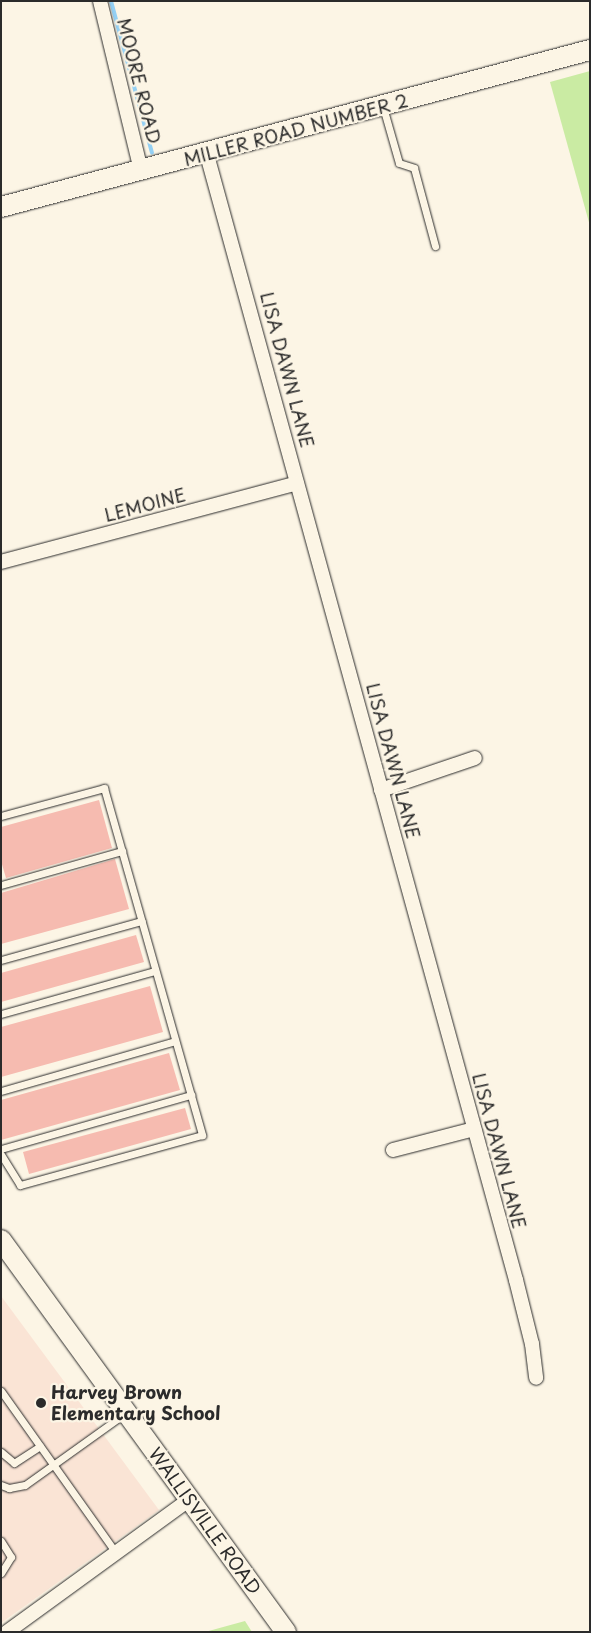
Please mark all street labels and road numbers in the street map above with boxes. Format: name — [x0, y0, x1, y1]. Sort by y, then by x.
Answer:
street label: MOORE ROAD — [113, 16, 165, 146]
street label: MILLER ROAD NUMBER 2 — [180, 89, 412, 171]
street label: LISA DAWN LANE — [256, 290, 318, 450]
street label: LEMOINE — [102, 484, 188, 526]
street label: LISA DAWN LANE — [362, 681, 424, 841]
street label: LISA DAWN LANE — [468, 1071, 530, 1231]
street label: WALLISVILLE ROAD — [144, 1443, 266, 1599]

